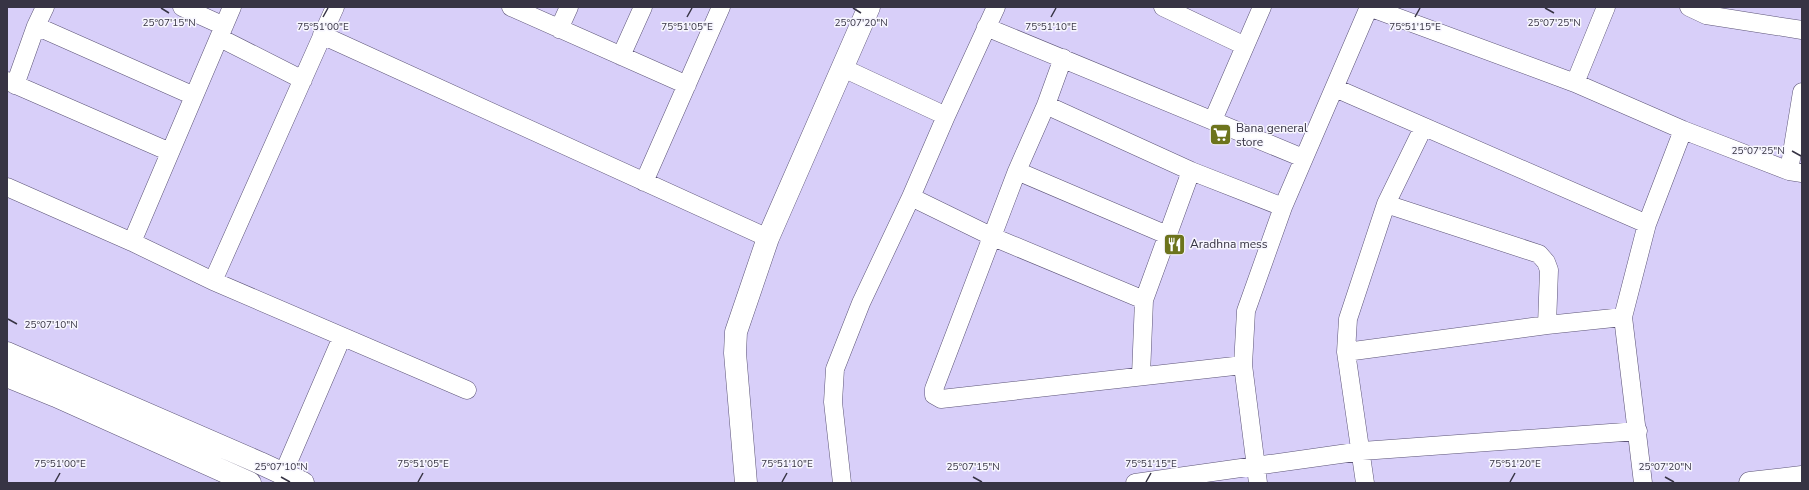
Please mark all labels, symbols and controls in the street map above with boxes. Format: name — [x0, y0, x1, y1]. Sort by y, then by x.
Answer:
text: 25°07'15"N — [142, 16, 196, 30]
text: 25°07'20"N — [834, 16, 888, 30]
text: 25°07'25"N — [1527, 16, 1581, 30]
text: 75°51'00"E — [297, 20, 349, 34]
text: 75°51'05"E — [661, 20, 713, 34]
text: 75°51'10"E — [1025, 20, 1077, 34]
text: 75°51'15"E — [1389, 20, 1441, 34]
place label: Bana general store — [1236, 120, 1308, 150]
supermarket icon: Bana general store — [1207, 122, 1233, 148]
text: 25°07'25"N — [1731, 144, 1785, 158]
restaurant icon: Aradhna mess — [1161, 231, 1187, 257]
place label: Aradhna mess — [1190, 236, 1268, 252]
text: 25°07'10"N — [24, 318, 78, 332]
text: 75°51'00"E — [34, 457, 86, 471]
text: 75°51'05"E — [397, 457, 449, 471]
text: 75°51'10"E — [761, 457, 813, 471]
text: 75°51'15"E — [1125, 457, 1177, 471]
text: 75°51'20"E — [1489, 457, 1541, 471]
text: 25°07'10"N — [254, 460, 308, 474]
text: 25°07'15"N — [946, 460, 1000, 474]
text: 25°07'20"N — [1638, 460, 1692, 474]

